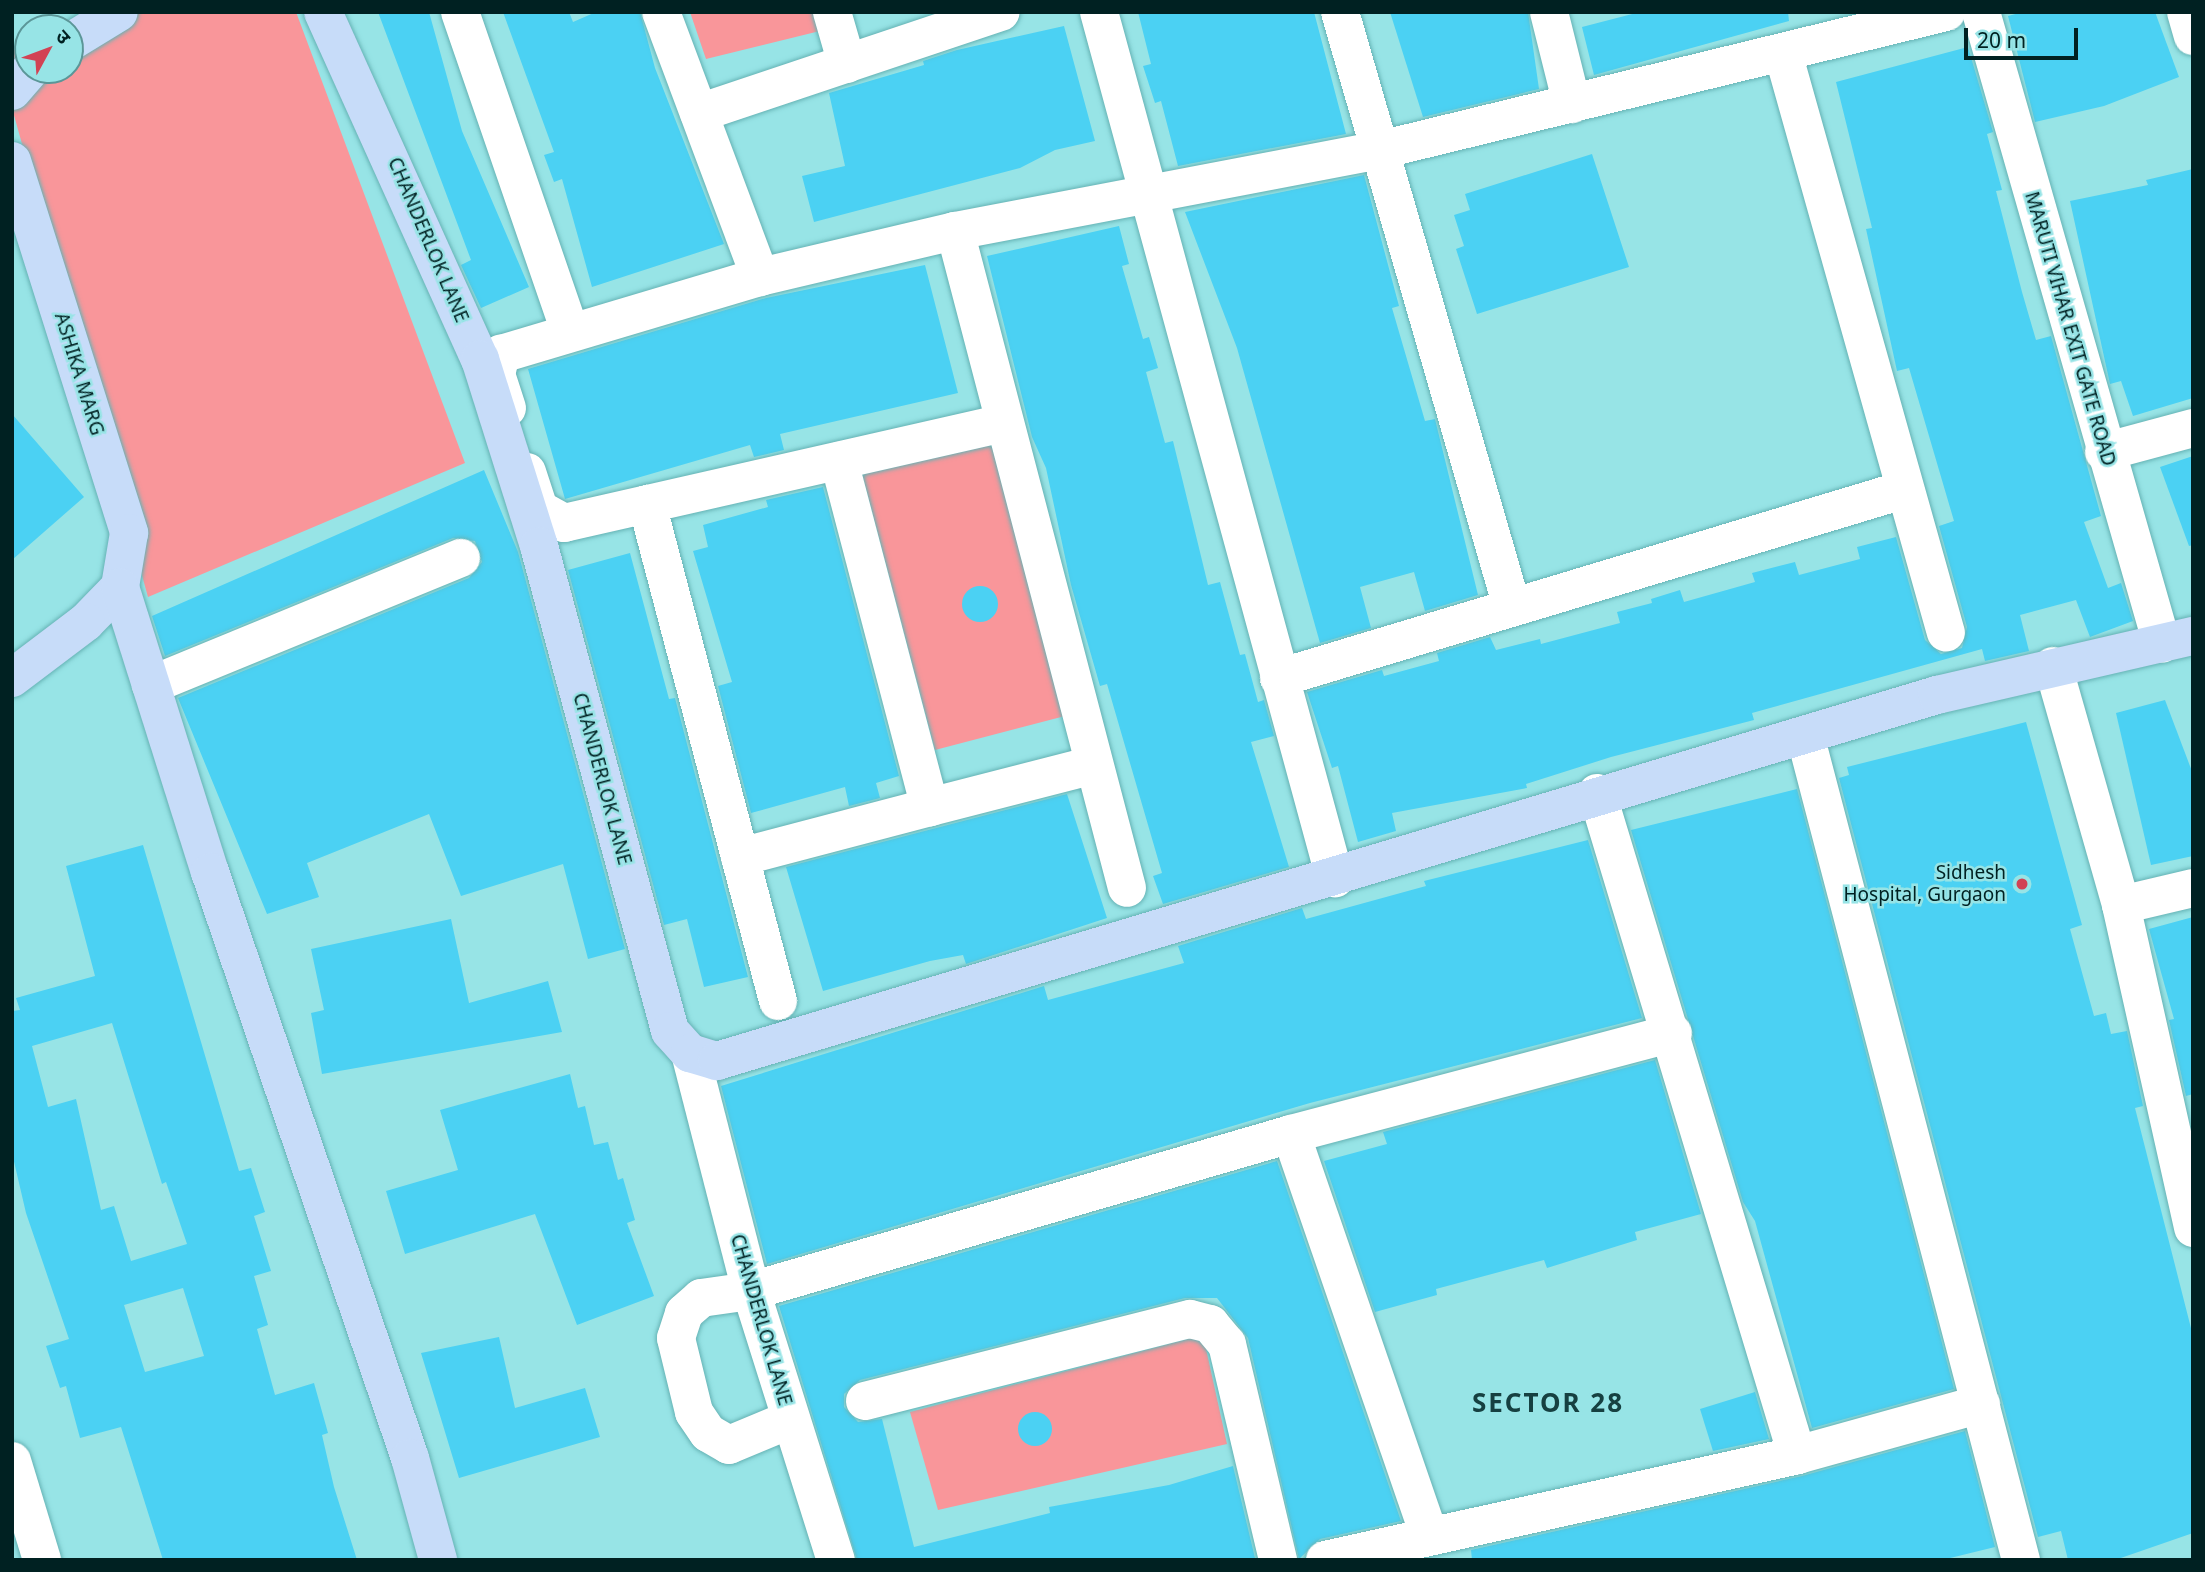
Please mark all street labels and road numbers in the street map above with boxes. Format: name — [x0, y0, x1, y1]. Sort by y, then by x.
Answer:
street label: CHANDERLOK LANE — [383, 154, 473, 326]
street label: MARUTI VIHAR EXIT GATE ROAD — [2020, 189, 2120, 469]
street label: ASHIKA MARG — [50, 310, 108, 438]
street label: CHANDERLOK LANE — [568, 690, 636, 868]
street label: CHANDERLOK LANE — [726, 1232, 796, 1408]

